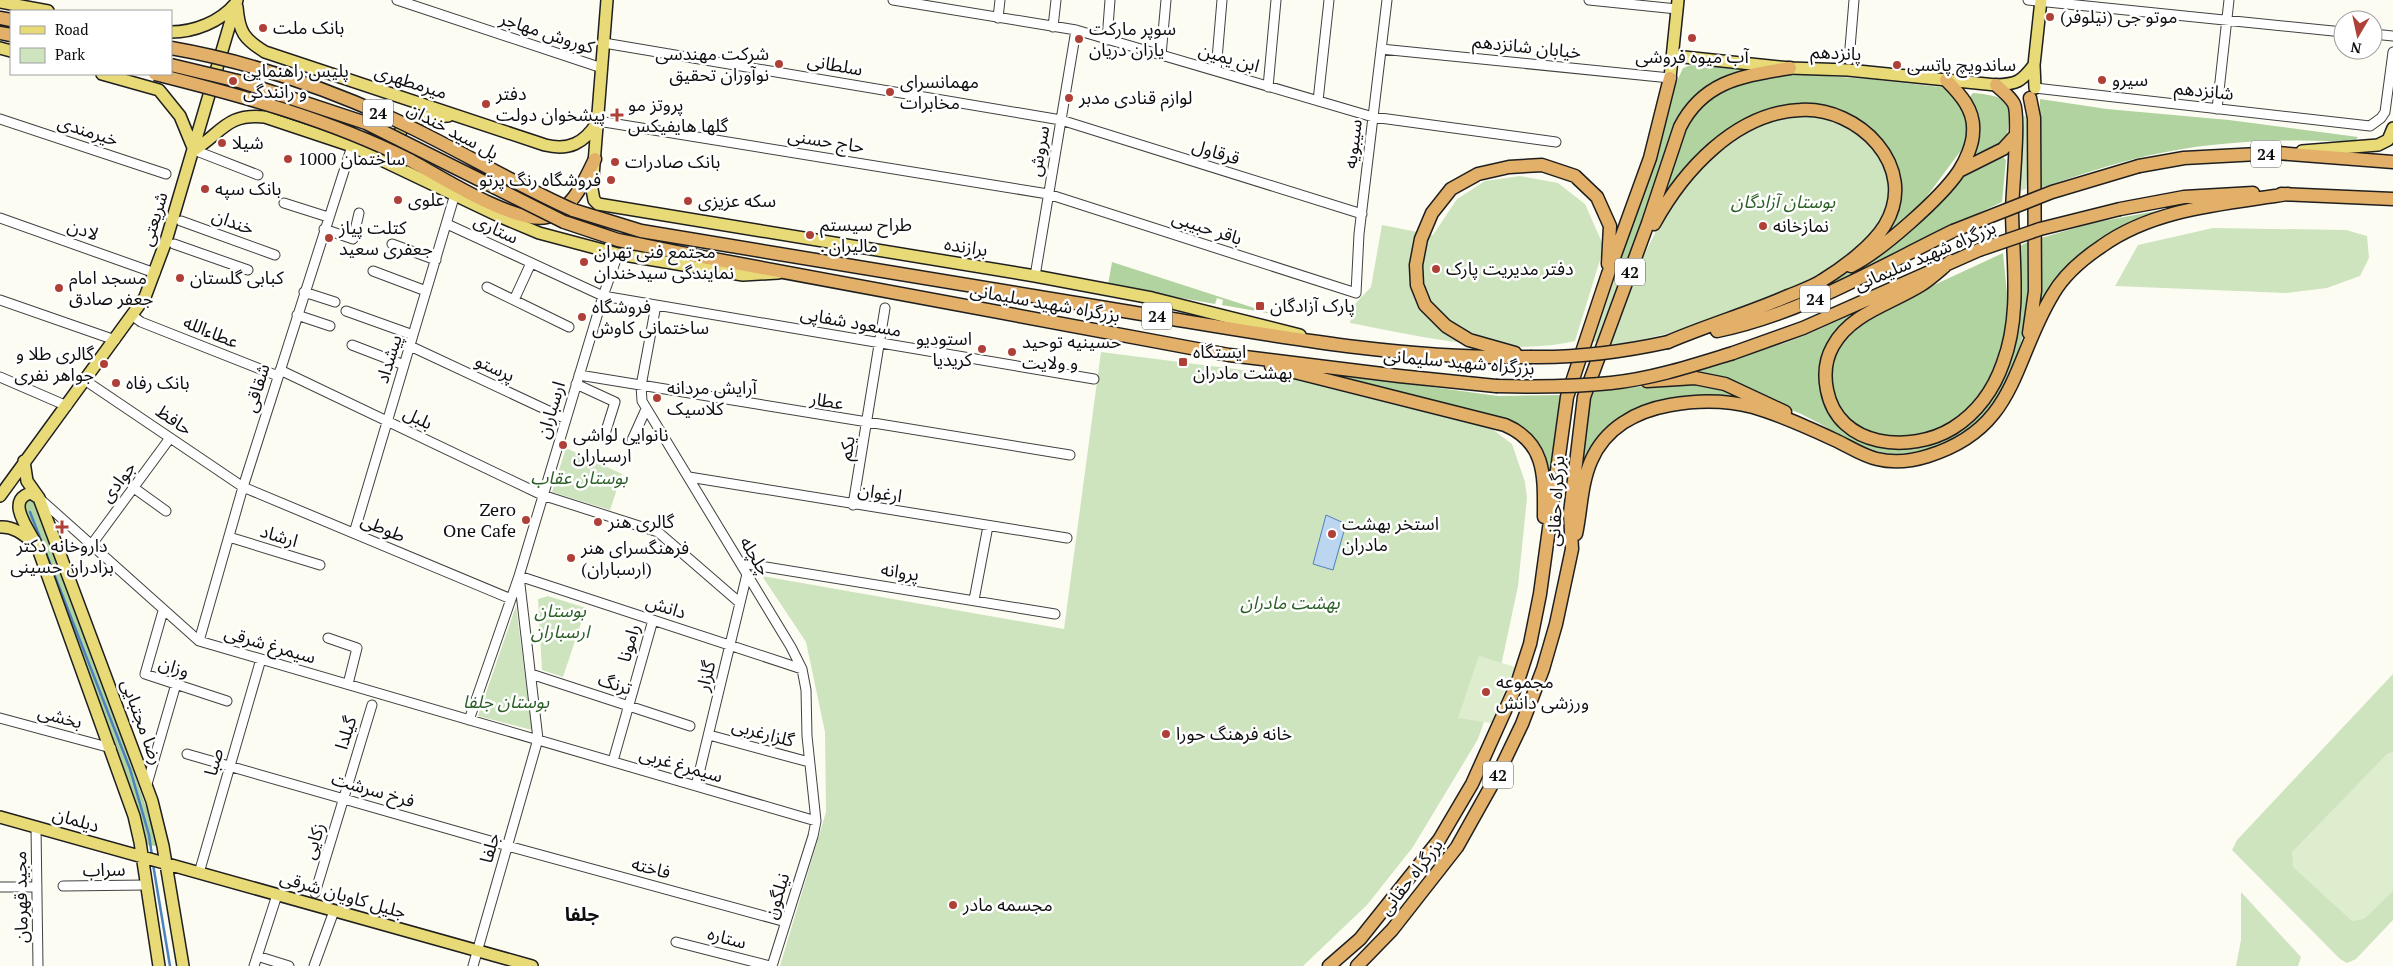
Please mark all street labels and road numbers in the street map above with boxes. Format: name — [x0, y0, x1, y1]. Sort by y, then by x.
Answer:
street label: کوروش مهاجر — [496, 5, 598, 59]
street label: خیابان شانزدهم — [1471, 28, 1583, 66]
street label: ابن یمین — [1196, 37, 1263, 77]
street label: پانزدهم — [1810, 39, 1862, 67]
street label: سلطانی — [806, 47, 865, 81]
street label: میرمطهری — [372, 58, 451, 104]
street label: شانزدهم — [2173, 75, 2235, 107]
street label: پل سید خندان — [403, 96, 504, 164]
road number: 24 — [363, 100, 393, 126]
street label: خیرمندی — [55, 109, 122, 151]
street label: سیبویه — [1337, 118, 1367, 170]
street label: حاج حسنی — [786, 122, 866, 160]
street label: سروش — [1022, 124, 1054, 178]
street label: قرقاول — [1190, 132, 1243, 170]
road number: 24 — [2251, 140, 2281, 168]
street label: شریعتی — [133, 189, 173, 249]
street label: خندان — [209, 202, 258, 240]
street label: باقر حبیبی — [1169, 204, 1246, 250]
street label: ستاری — [470, 207, 523, 249]
street label: لادن — [65, 213, 102, 246]
street label: بزرگراه شهید سلیمانی — [1850, 214, 1999, 296]
street label: برازنده — [943, 231, 990, 261]
road number: 42 — [1615, 258, 1645, 286]
street label: بزرگراه شهید سلیمانی — [968, 277, 1122, 327]
road number: 24 — [1800, 286, 1830, 312]
street label: مسعود شفاپی — [799, 300, 904, 342]
road number: 24 — [1142, 302, 1172, 330]
street label: عطاءالله — [180, 309, 243, 353]
street label: پیشداد — [369, 331, 407, 386]
street label: بزرگراه شهید سلیمانی — [1382, 342, 1536, 380]
street label: پرستو — [472, 347, 519, 387]
street label: شقاقی — [237, 361, 275, 415]
street label: ارسباران — [530, 378, 570, 441]
street label: عطار — [808, 385, 846, 414]
street label: حافظ — [152, 398, 197, 440]
street label: بلبل — [400, 400, 437, 434]
street label: یکم — [832, 434, 862, 462]
street label: بزرگراه حقانی — [1541, 455, 1569, 547]
street label: جوادی — [94, 456, 141, 507]
street label: ارغوان — [856, 477, 904, 507]
street label: طوطی — [357, 507, 409, 547]
street label: ارشاد — [257, 518, 301, 552]
street label: چلچله — [735, 531, 777, 580]
street label: پروانه — [879, 556, 921, 586]
street label: دانش — [643, 588, 689, 624]
street label: سیمرغ شرقی — [221, 620, 319, 671]
street label: رامونا — [611, 621, 645, 665]
street label: وزان — [156, 650, 193, 682]
street label: گلزار — [689, 658, 720, 694]
street label: ترنگ — [595, 666, 635, 700]
street label: رضا مجتبایی — [116, 675, 170, 768]
street label: بخشی — [35, 699, 85, 733]
street label: گلزارغربی — [729, 712, 798, 752]
street label: گیلدا — [329, 713, 362, 752]
street label: سیمرغ غربی — [636, 741, 726, 790]
street label: صبا — [198, 745, 228, 778]
road number: 42 — [1483, 762, 1513, 788]
street label: فرخ سرشت — [328, 766, 418, 814]
street label: دیلمان — [50, 801, 102, 837]
street label: زکایی — [296, 819, 330, 862]
street label: جلفا — [473, 830, 505, 866]
street label: بزرگراه حقانی — [1373, 833, 1448, 920]
street label: فاخته — [629, 850, 673, 884]
street label: مجید قهرمان — [7, 851, 33, 943]
street label: سراب — [82, 857, 126, 881]
street label: جلیل کاویان شرقی — [277, 865, 409, 924]
street label: نیلگون — [758, 870, 794, 922]
street label: ستاره — [705, 920, 749, 954]

